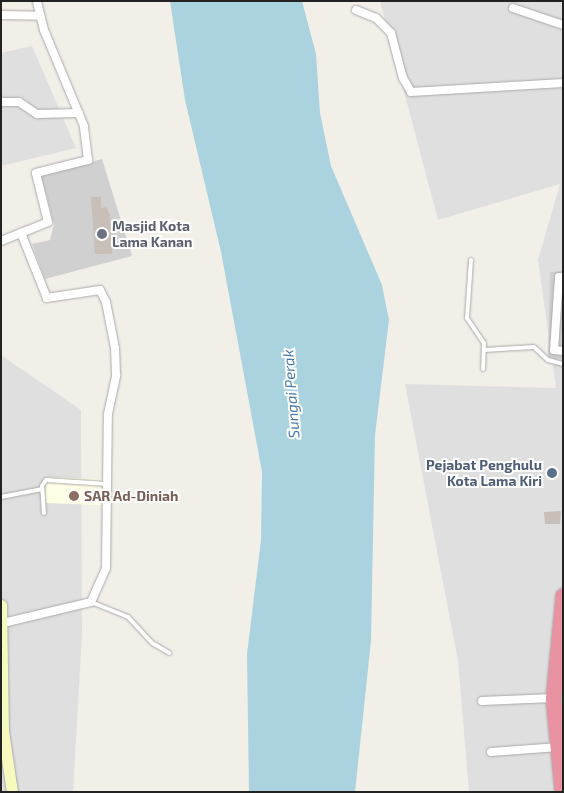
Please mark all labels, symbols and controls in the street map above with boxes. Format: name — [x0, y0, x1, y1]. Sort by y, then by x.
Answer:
place label: Masjid Kota Lama Kanan — [112, 218, 192, 250]
marker: Masjid Kota Lama Kanan — [96, 228, 108, 240]
water label: Sungai Perak — [279, 349, 303, 439]
place label: Pejabat Penghulu Kota Lama Kiri — [426, 457, 542, 490]
marker: Pejabat Penghulu Kota Lama Kiri — [546, 467, 558, 479]
place label: SAR Ad-Diniah — [84, 488, 179, 504]
marker: SAR Ad-Diniah — [68, 490, 80, 502]

